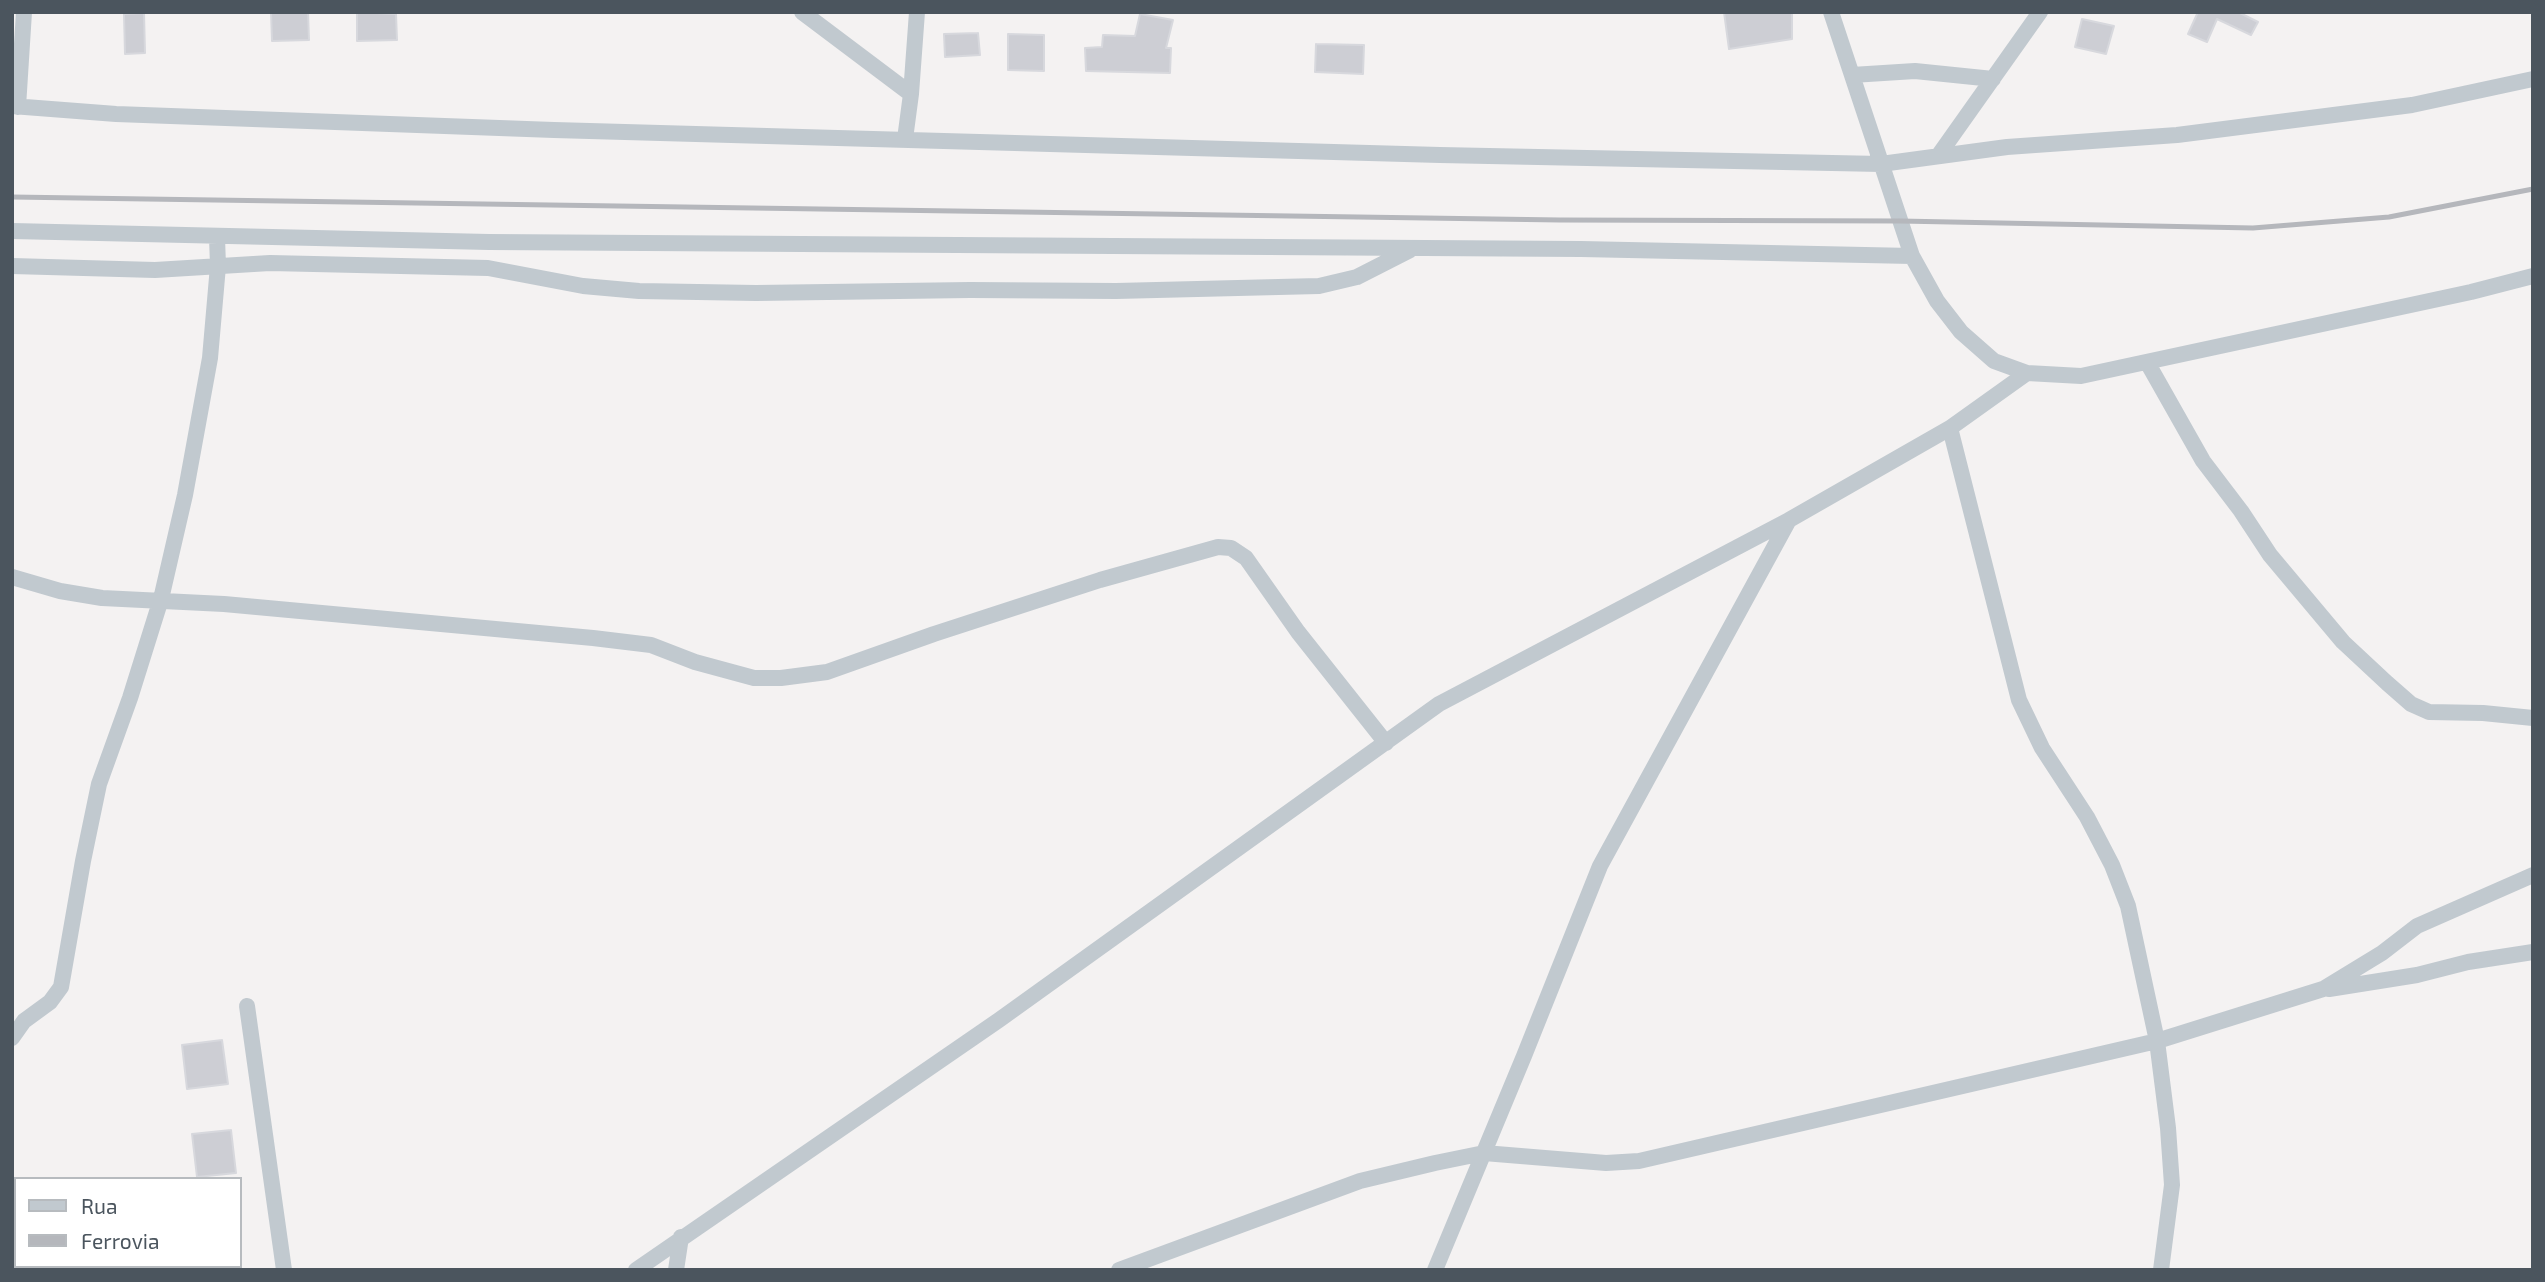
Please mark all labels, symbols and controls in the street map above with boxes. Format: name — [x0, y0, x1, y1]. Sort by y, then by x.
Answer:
legend — [14, 1177, 242, 1268]
text: Rua — [81, 1193, 117, 1218]
text: Ferrovia — [81, 1228, 160, 1253]

